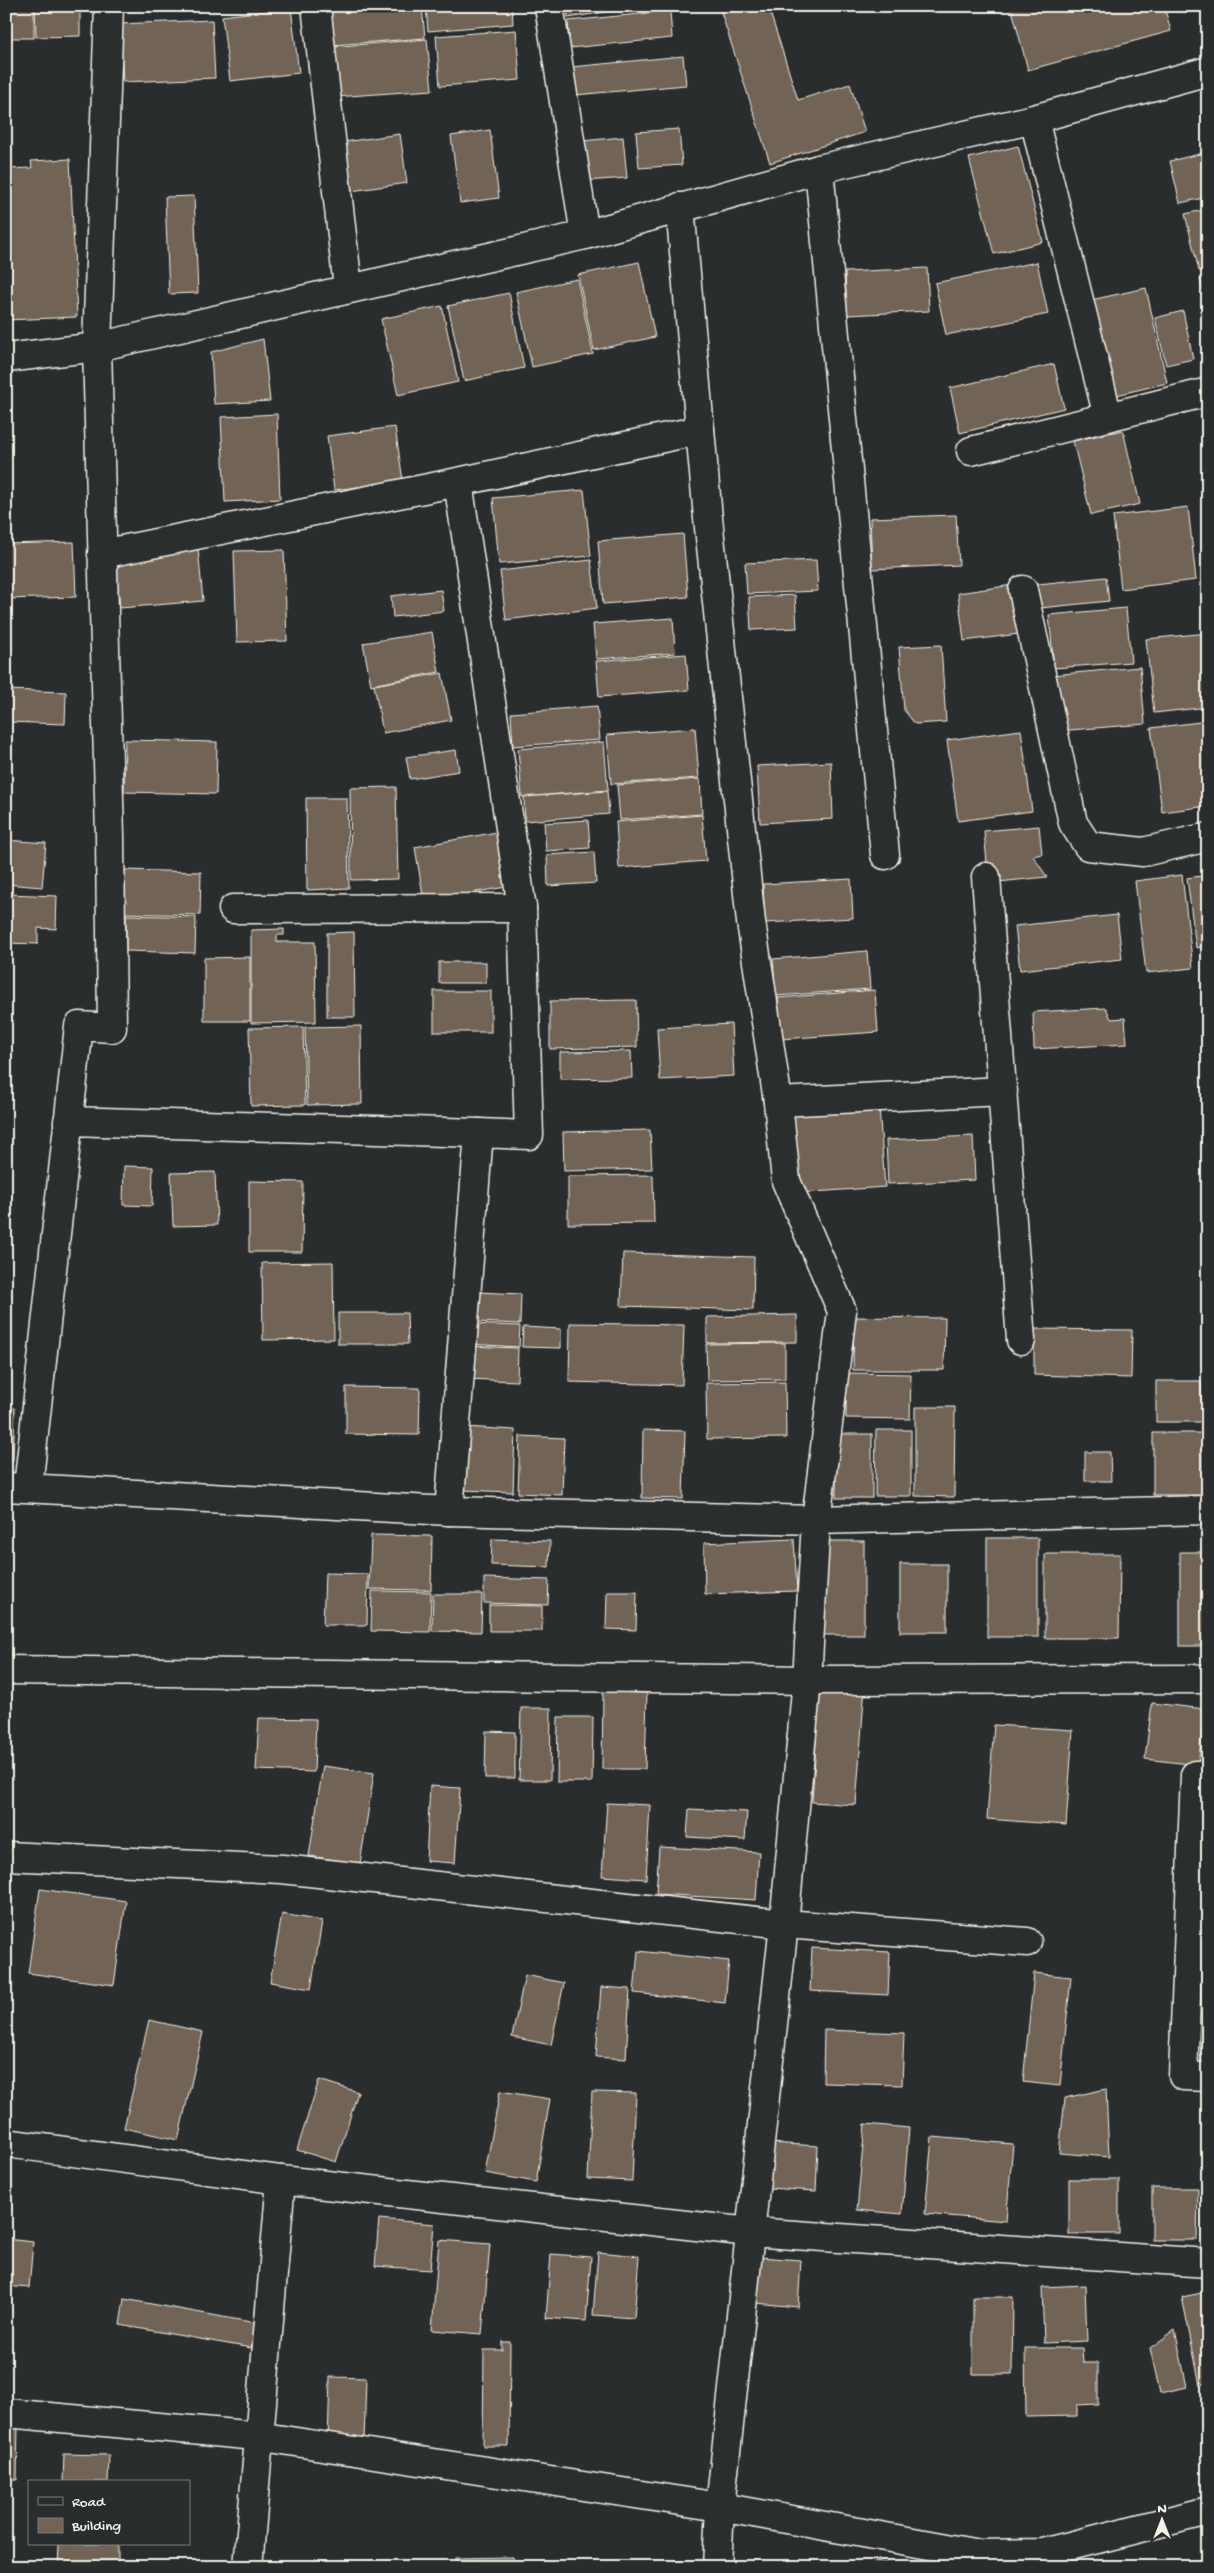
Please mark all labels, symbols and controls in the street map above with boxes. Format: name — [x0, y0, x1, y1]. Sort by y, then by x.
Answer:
legend — [28, 2480, 190, 2546]
text: Road — [72, 2494, 106, 2512]
north arrow — [1136, 2496, 1186, 2546]
text: N — [1157, 2501, 1167, 2518]
text: Building — [71, 2518, 121, 2536]

